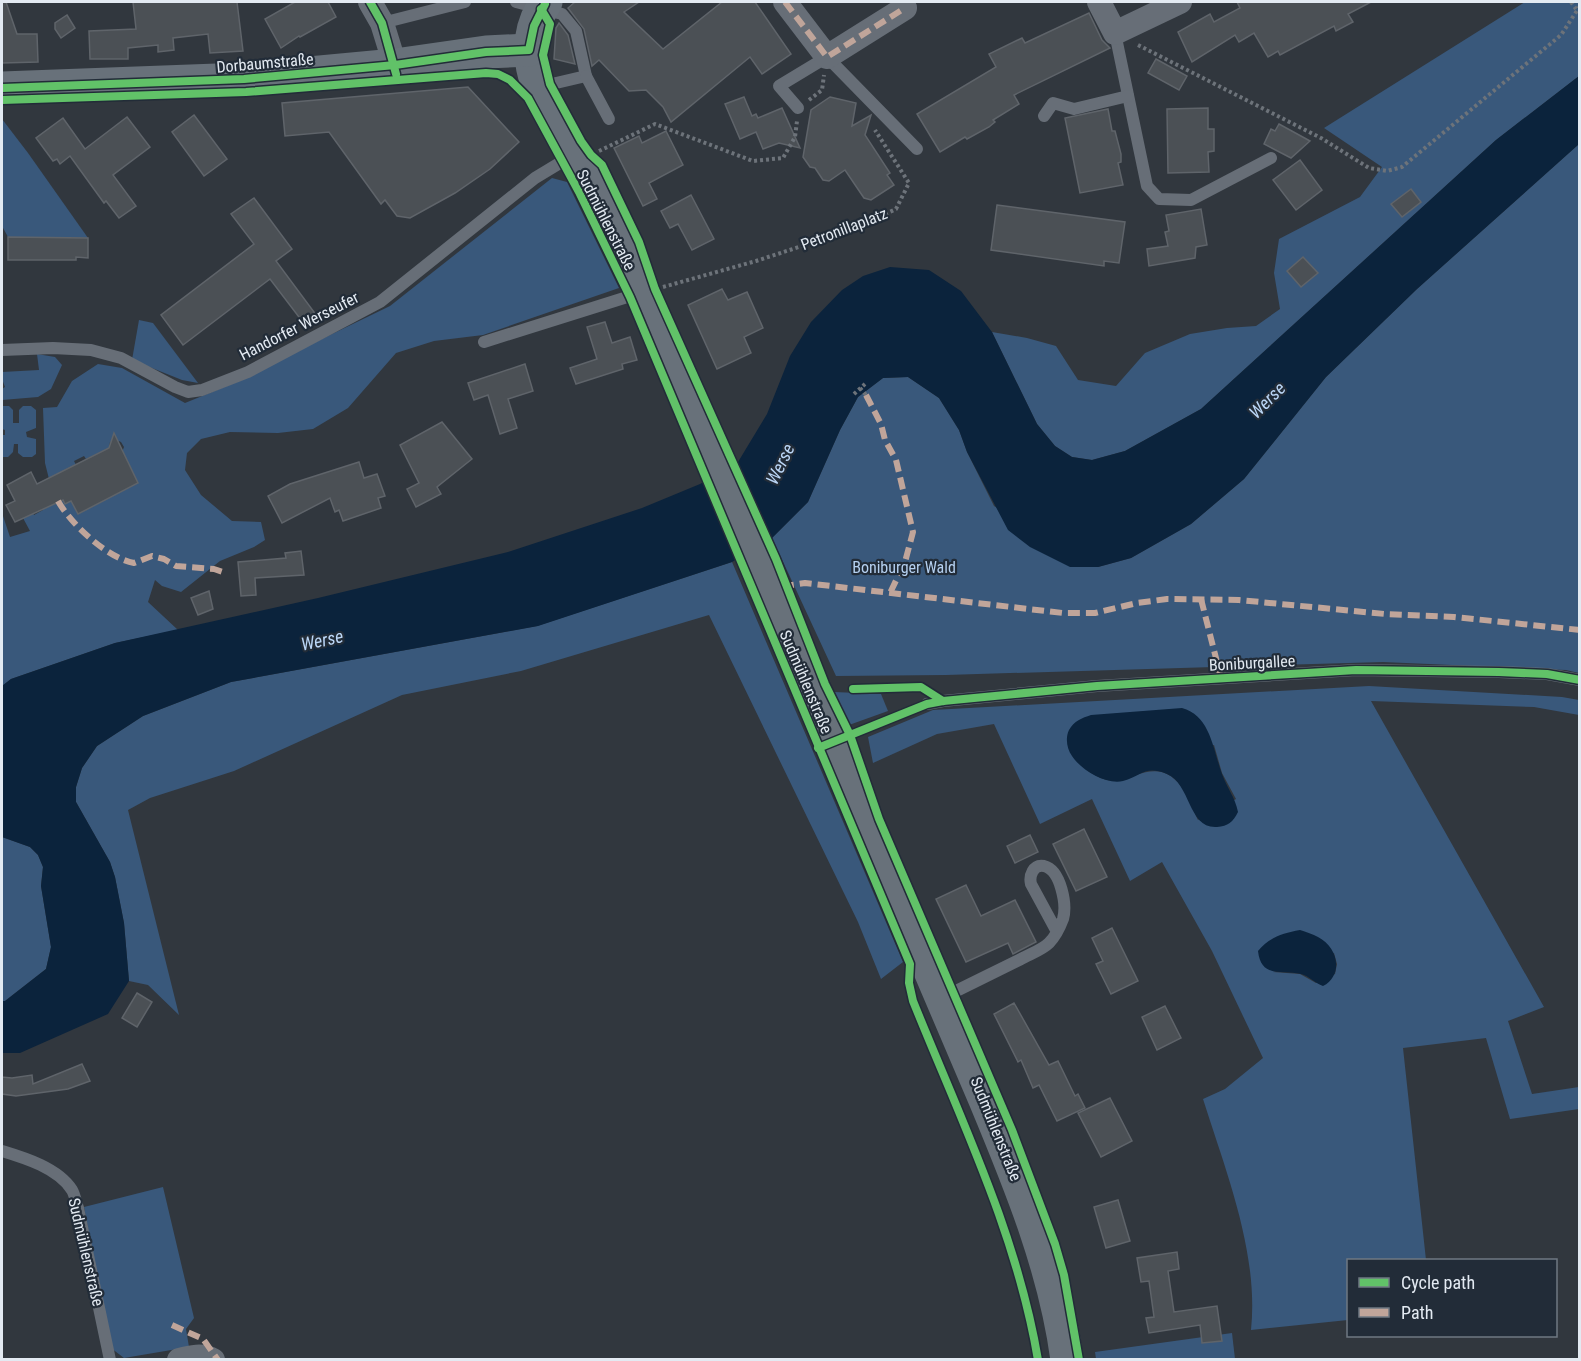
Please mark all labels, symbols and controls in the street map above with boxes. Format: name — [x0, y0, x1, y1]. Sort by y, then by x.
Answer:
street label: Dorbaumstraße — [216, 49, 314, 77]
street label: Sudmühlenstraße — [572, 166, 640, 274]
street label: Petronillaplatz — [798, 204, 890, 254]
street label: Handorfer Werseufer — [236, 288, 362, 364]
water label: Werse — [1244, 377, 1290, 423]
water label: Werse — [761, 440, 799, 488]
park label: Boniburger Wald — [852, 558, 956, 577]
water label: Werse — [299, 625, 345, 655]
street label: Sudmühlenstraße — [776, 627, 836, 737]
street label: Boniburgallee — [1208, 651, 1296, 675]
street label: Sudmühlenstraße — [966, 1074, 1026, 1184]
street label: Sudmühlenstraße — [64, 1196, 108, 1308]
legend — [1347, 1259, 1557, 1337]
text: Cycle path — [1401, 1272, 1475, 1293]
text: Path — [1401, 1302, 1434, 1323]

